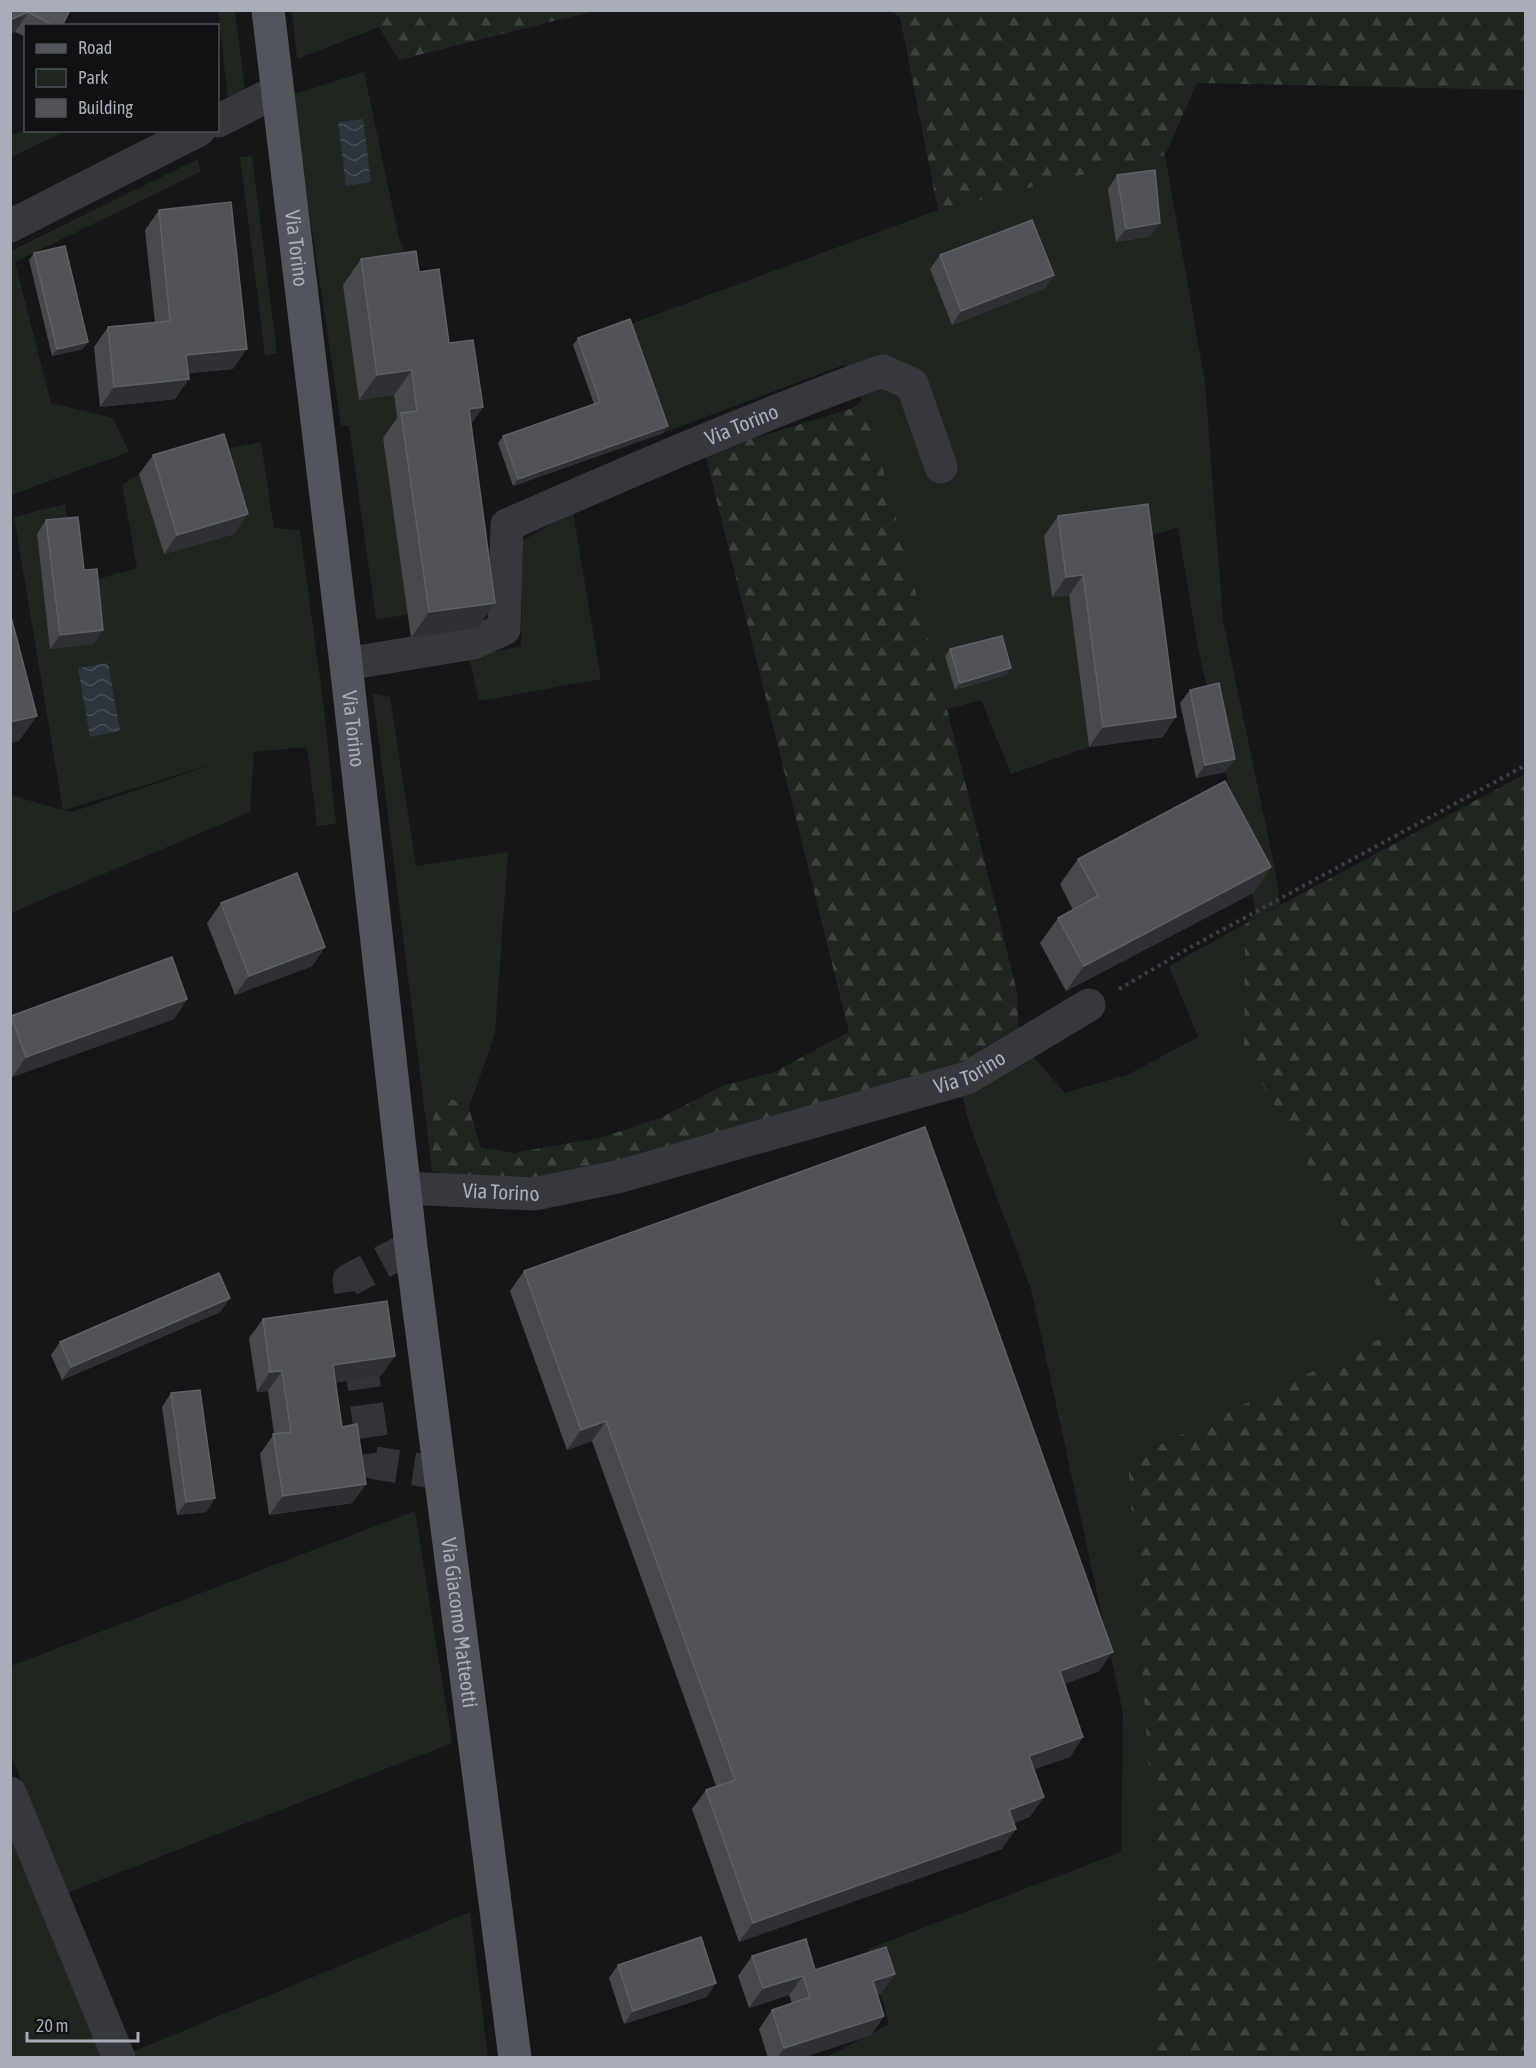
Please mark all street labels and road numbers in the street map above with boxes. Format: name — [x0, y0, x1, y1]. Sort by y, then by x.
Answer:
street label: Via Torino — [281, 209, 314, 288]
street label: Via Torino — [701, 398, 781, 450]
street label: Via Torino — [338, 689, 370, 768]
street label: Via Torino — [931, 1045, 1009, 1098]
street label: Via Torino — [462, 1178, 541, 1206]
street label: Via Giacomo Matteotti — [437, 1536, 483, 1709]

